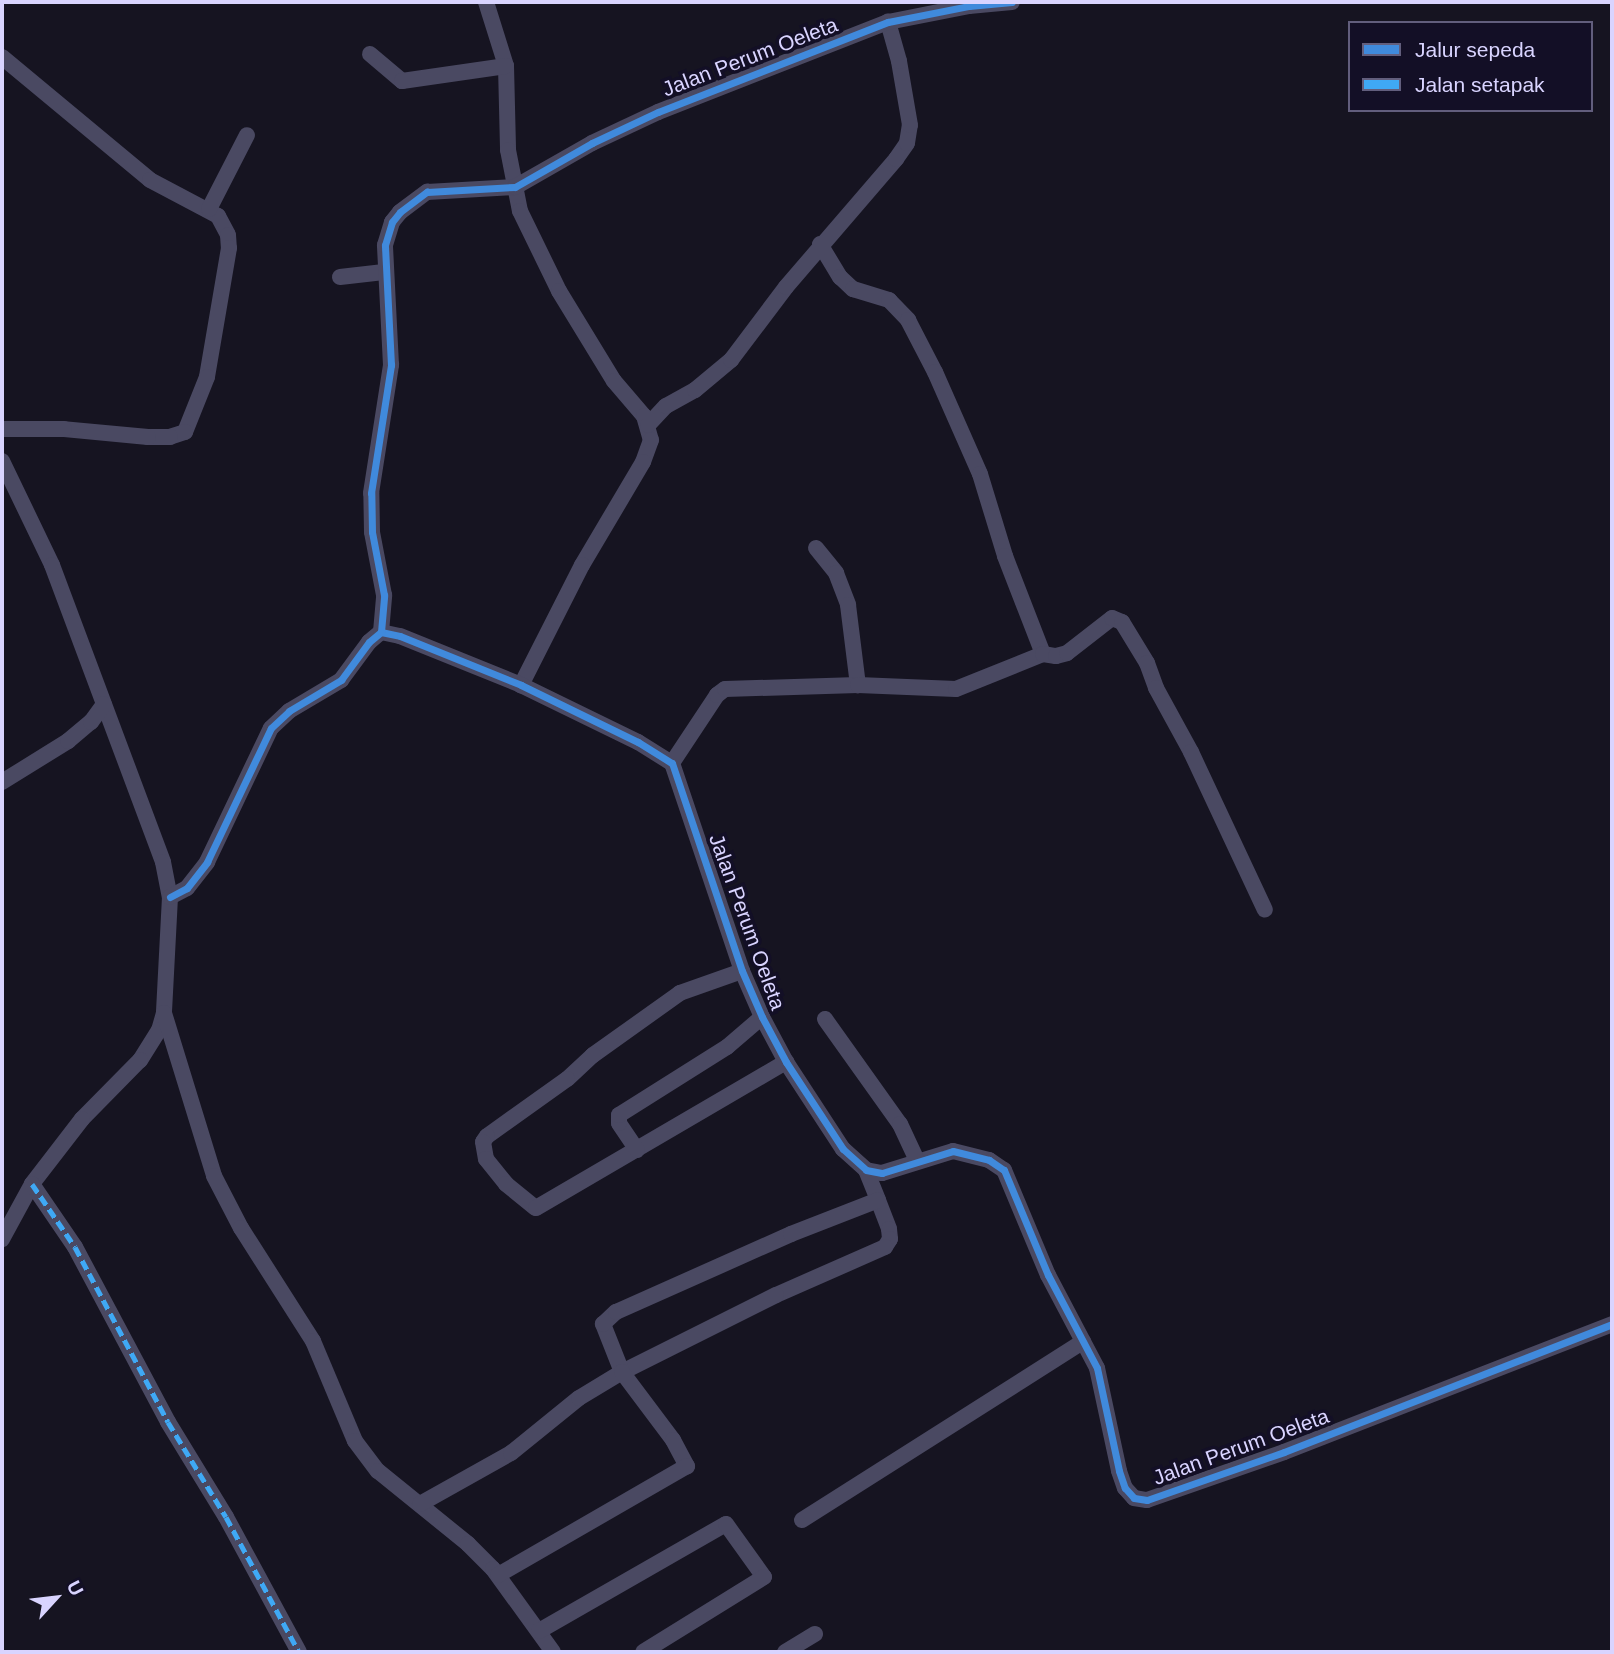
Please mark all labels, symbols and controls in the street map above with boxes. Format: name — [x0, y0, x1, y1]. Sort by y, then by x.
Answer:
street label: Jalan Perum Oeleta — [659, 12, 841, 102]
legend — [1348, 21, 1593, 112]
text: Jalur sepeda — [1415, 38, 1535, 61]
text: Jalan setapak — [1415, 73, 1545, 96]
street label: Jalan Perum Oeleta — [703, 830, 791, 1014]
street label: Jalan Perum Oeleta — [1149, 1403, 1333, 1491]
north arrow — [21, 1563, 91, 1633]
text: U — [63, 1577, 88, 1599]

